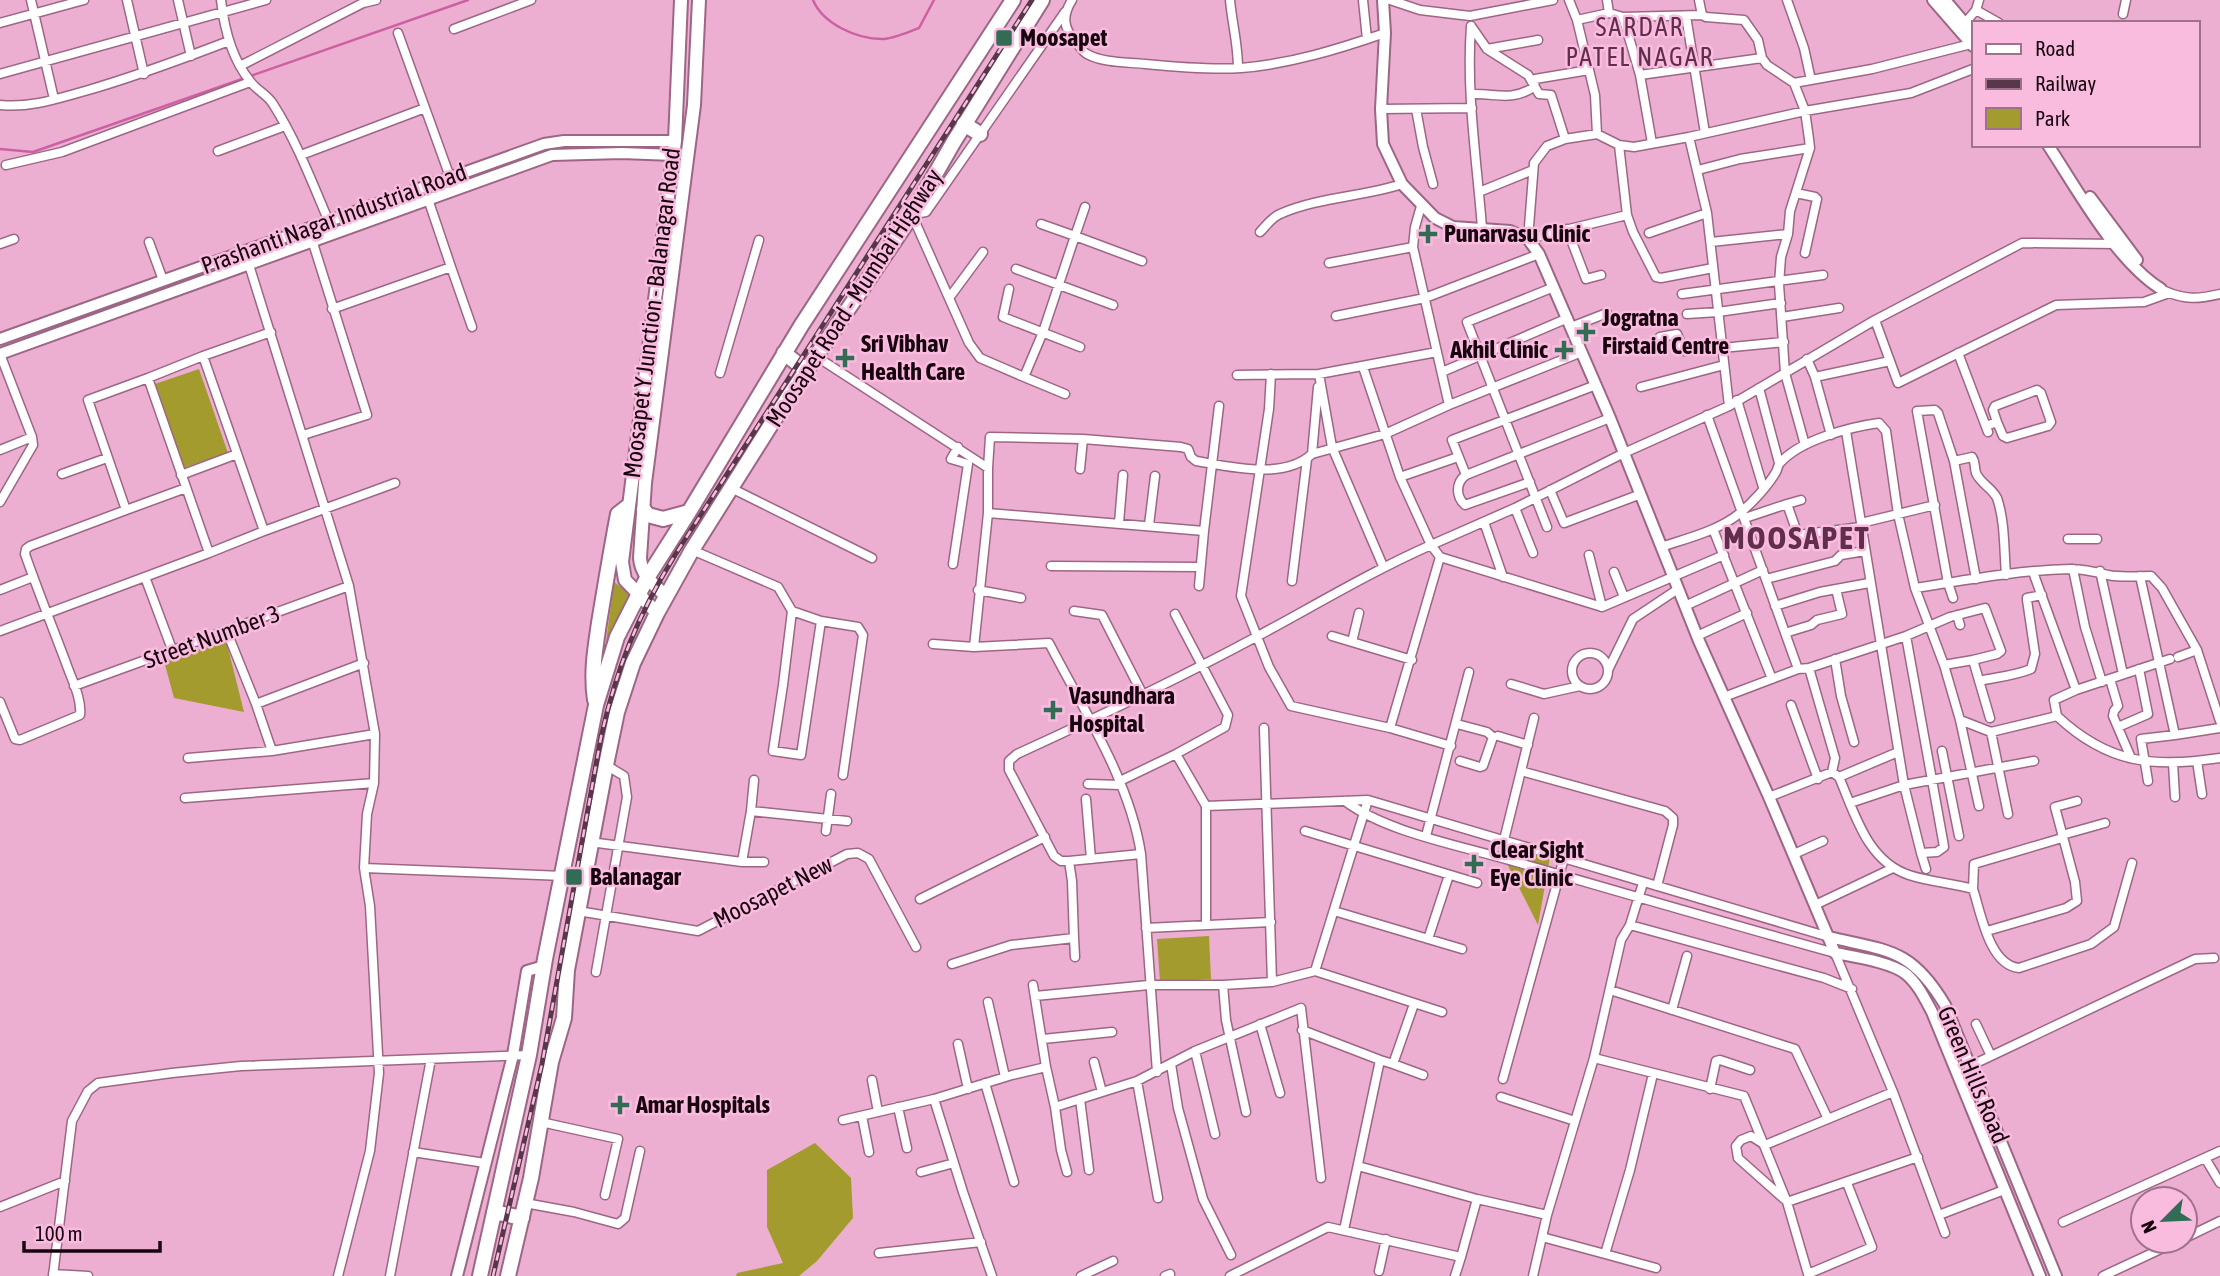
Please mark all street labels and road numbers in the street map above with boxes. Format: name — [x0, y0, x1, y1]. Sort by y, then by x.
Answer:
street label: Moosapet Y Junction - Balanagar Road — [618, 146, 685, 480]
street label: Prashanti Nagar Industrial Road — [198, 158, 470, 279]
street label: Moosapet Road - Mumbai Highway — [760, 164, 947, 432]
street label: Street Number 3 — [140, 599, 284, 674]
street label: Moosapet New — [709, 850, 837, 933]
street label: Green Hills Road — [1932, 1002, 2014, 1147]

